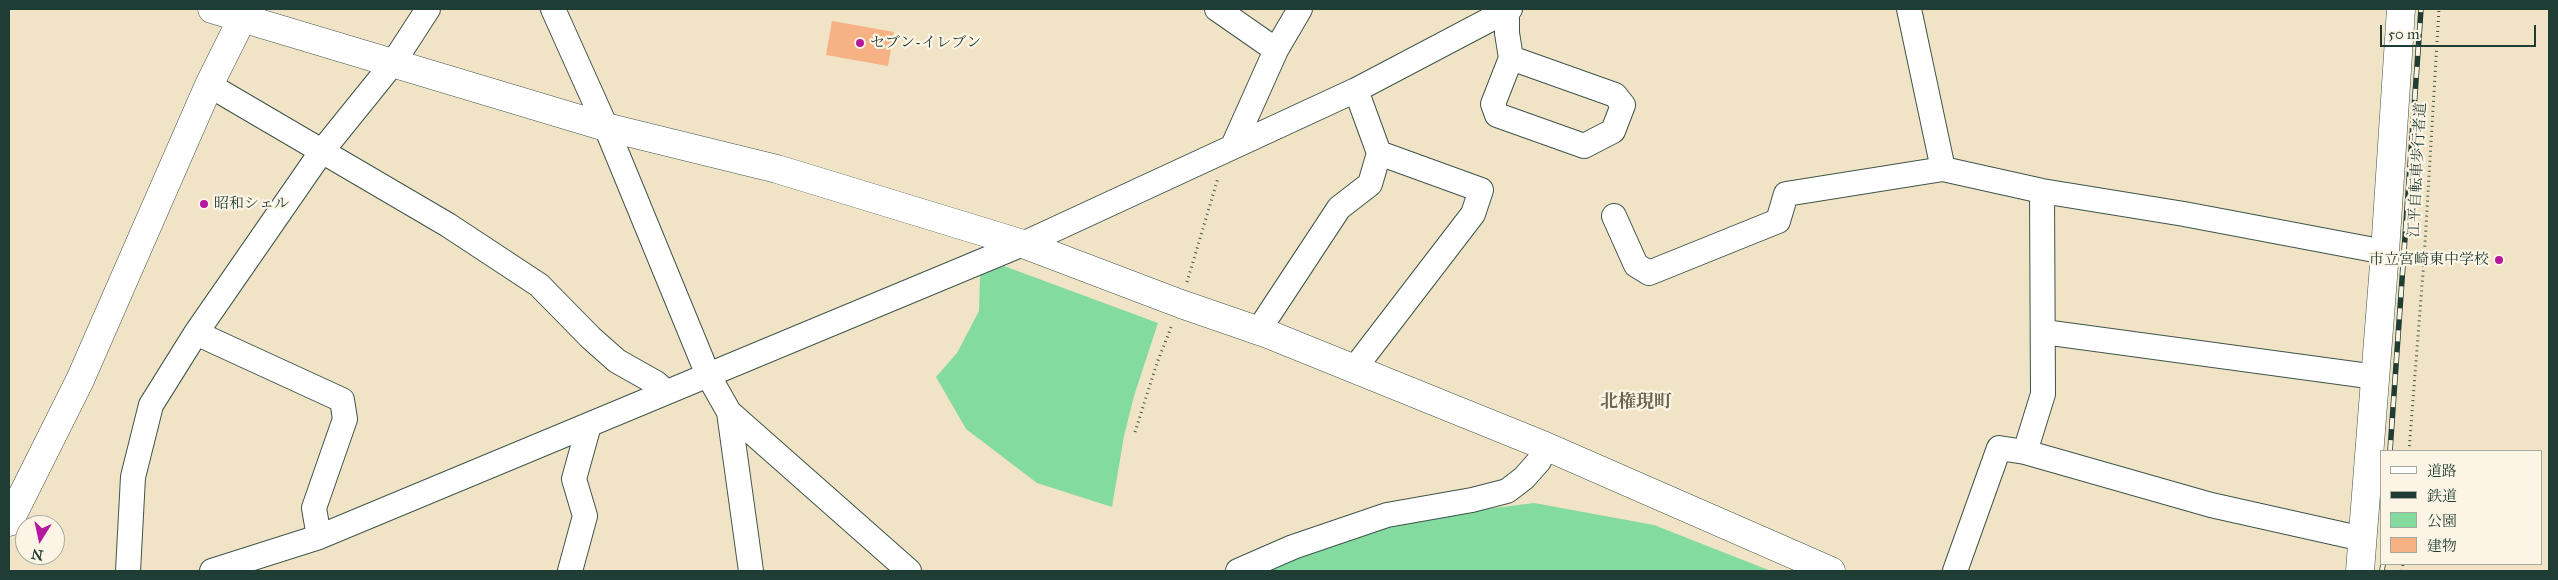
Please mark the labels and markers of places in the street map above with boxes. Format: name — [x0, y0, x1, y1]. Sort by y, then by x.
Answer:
place label: セブン-イレブン — [870, 34, 981, 52]
marker: セブン-イレブン — [854, 37, 866, 49]
place label: 昭和シェル — [214, 195, 289, 213]
marker: 昭和シェル — [198, 198, 210, 210]
place label: 市立宮崎東中学校 — [2369, 251, 2489, 269]
marker: 市立宮崎東中学校 — [2493, 254, 2505, 266]

